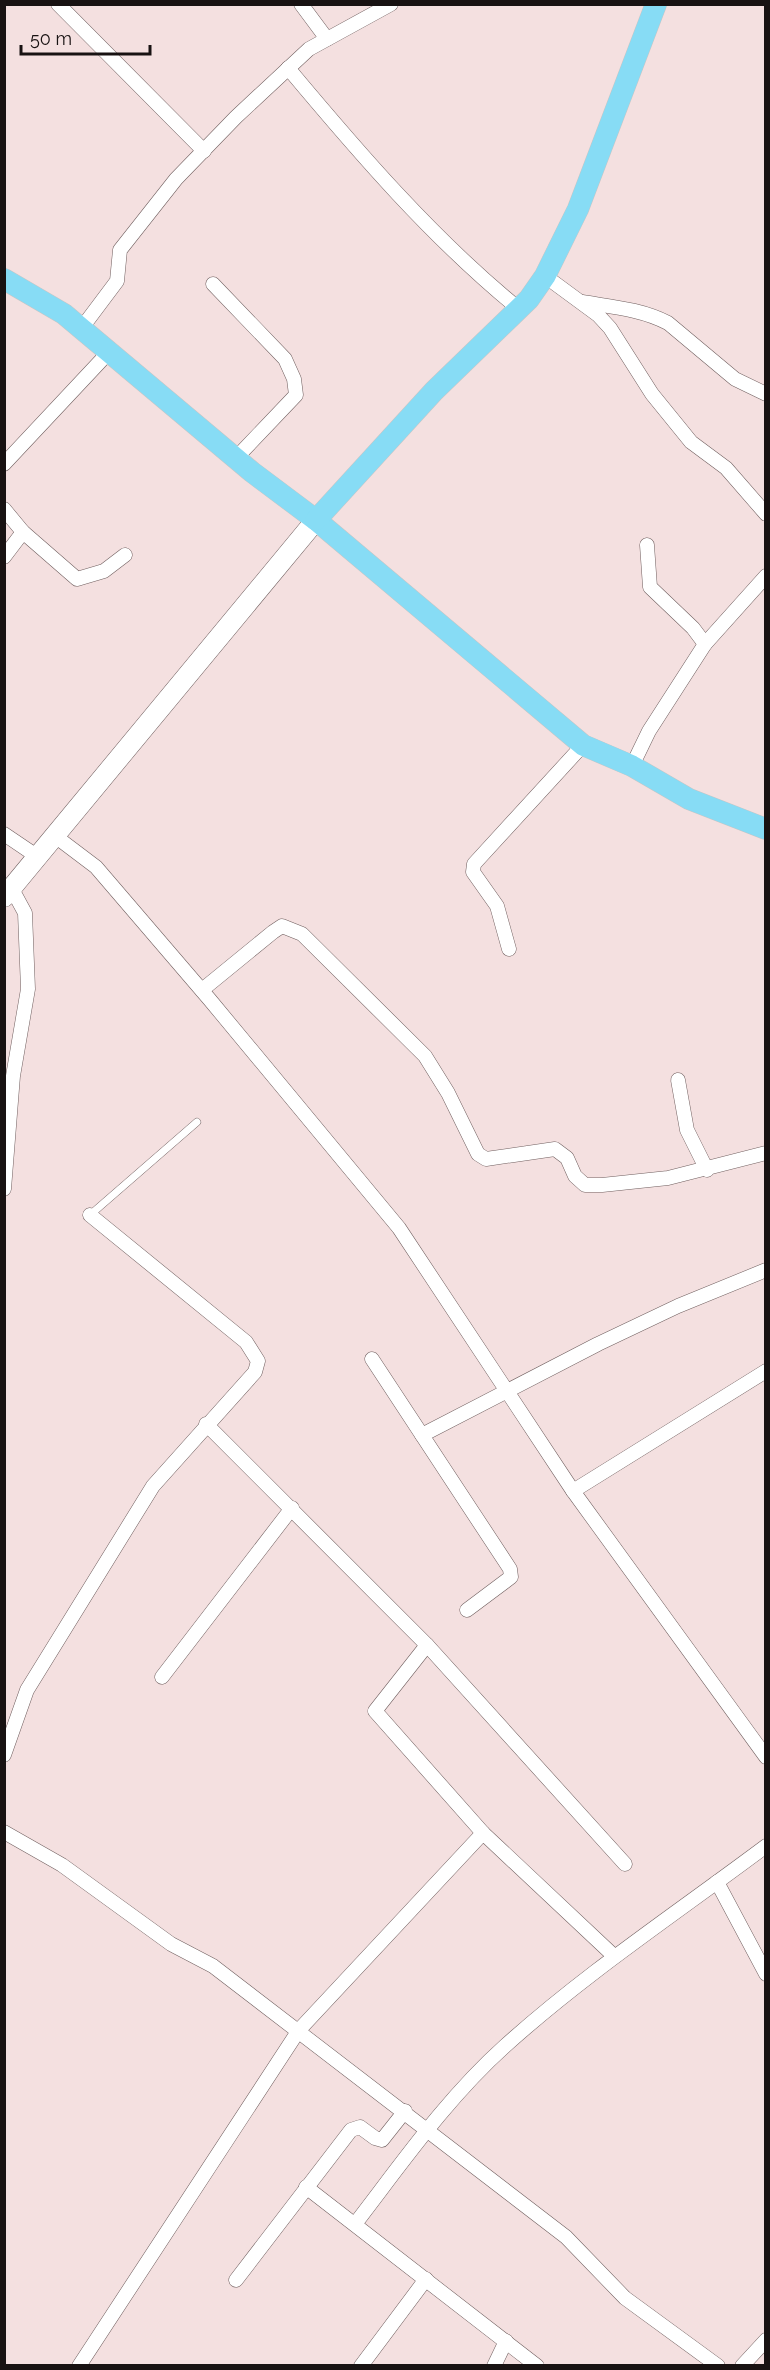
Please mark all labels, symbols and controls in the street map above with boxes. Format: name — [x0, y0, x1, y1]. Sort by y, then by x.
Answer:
scale bar — [21, 18, 150, 56]
text: 50 m — [30, 28, 72, 49]

